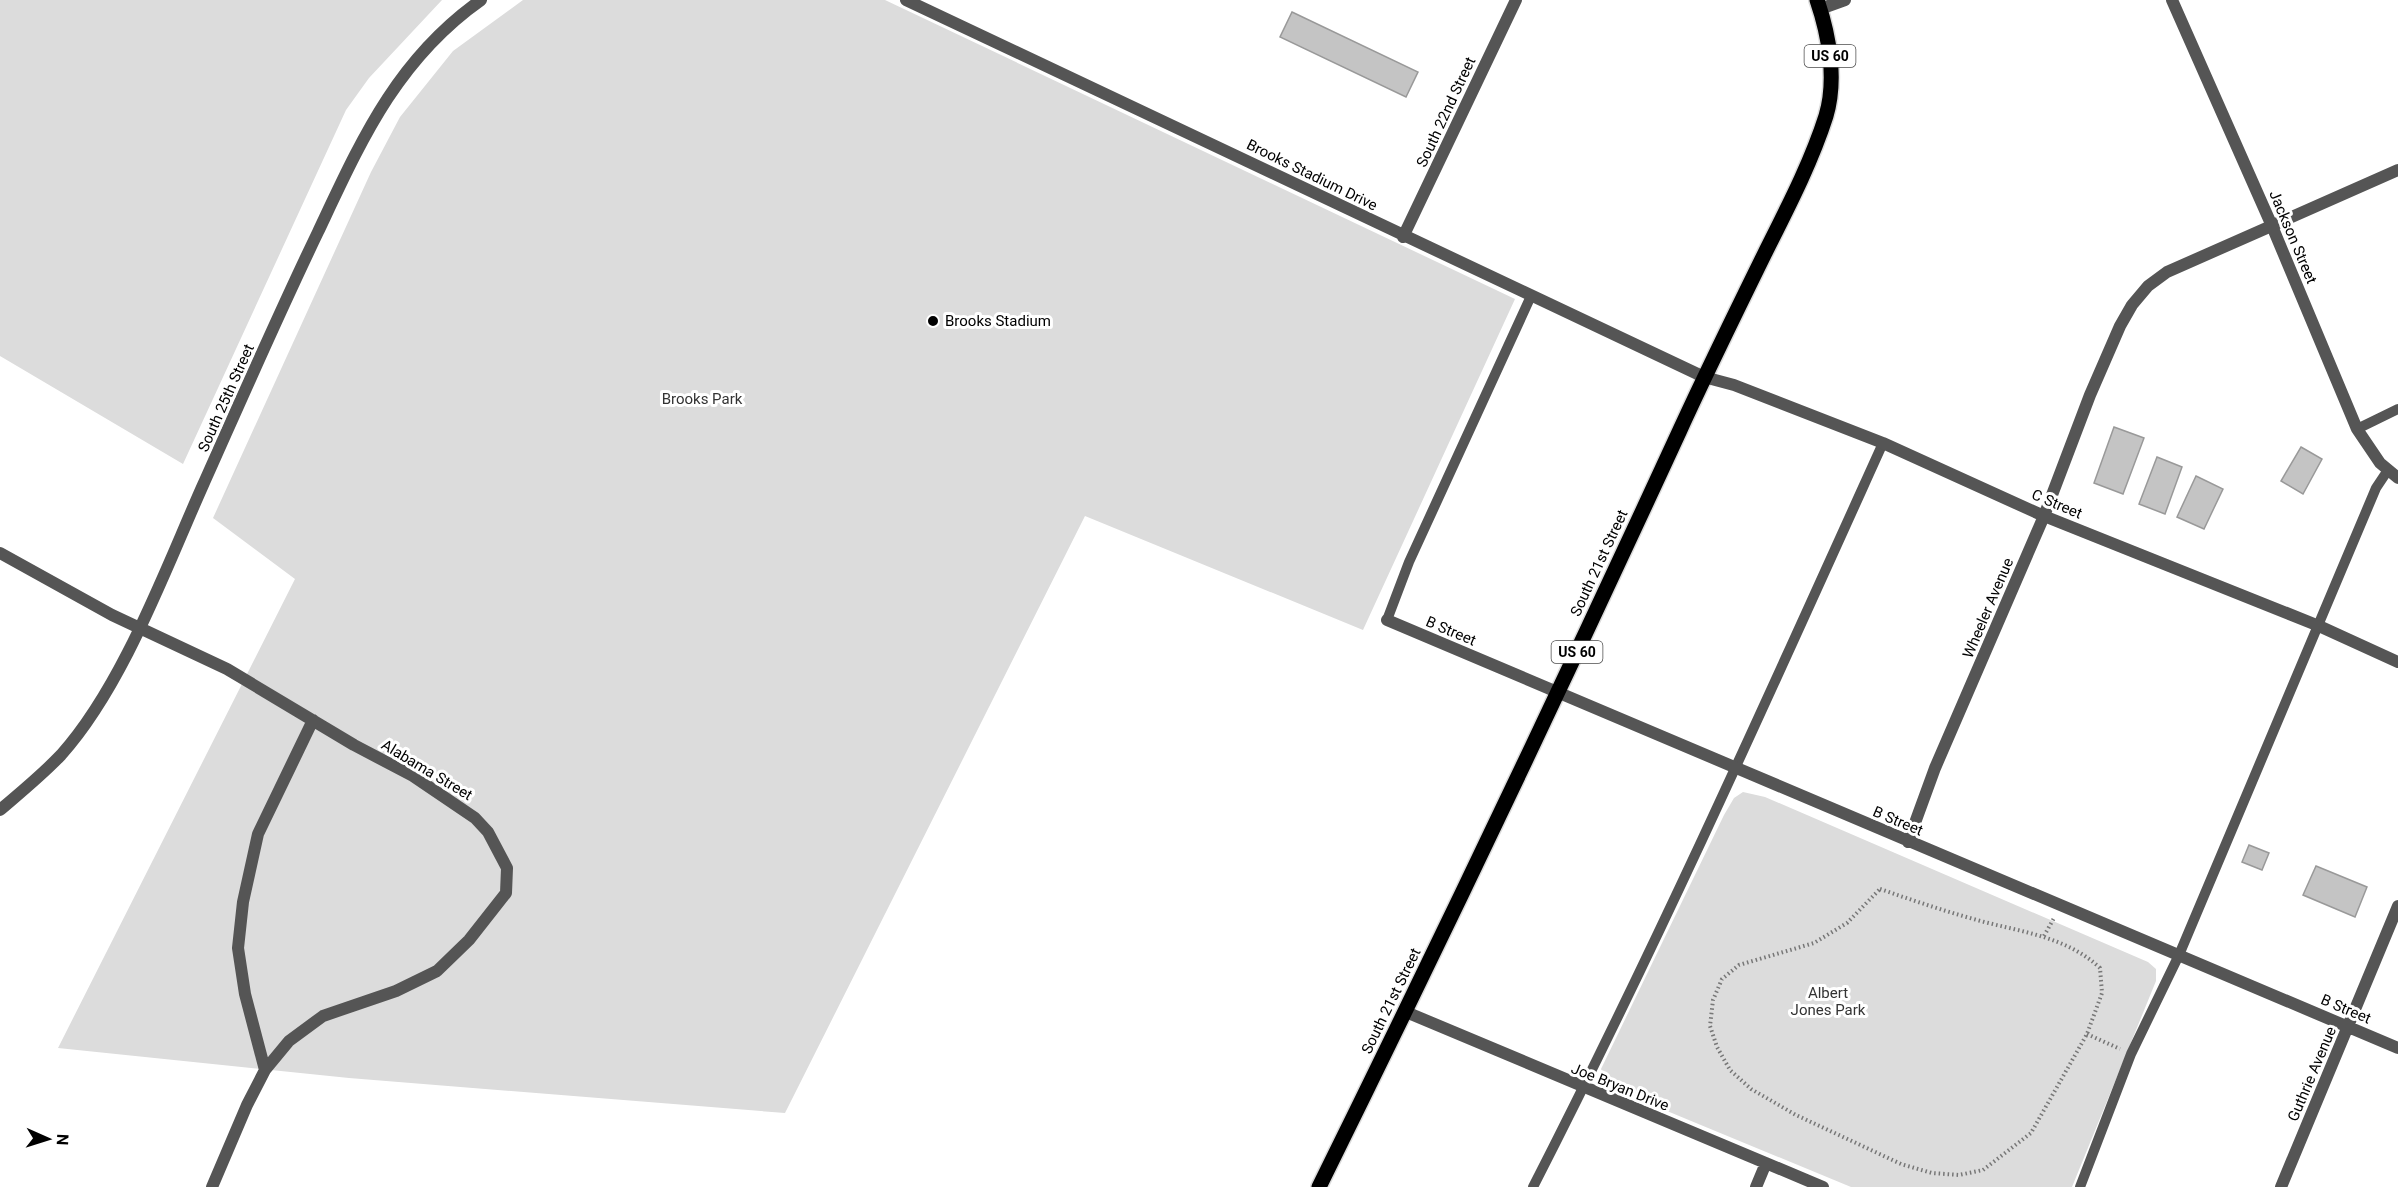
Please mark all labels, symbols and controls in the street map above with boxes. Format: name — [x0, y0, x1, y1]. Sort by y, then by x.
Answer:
road number: US 60 — [1804, 45, 1856, 67]
street label: South 22nd Street — [1413, 54, 1479, 170]
street label: Brooks Stadium Drive — [1244, 135, 1380, 215]
street label: Jackson Street — [2265, 188, 2321, 287]
place label: Brooks Stadium — [945, 312, 1051, 330]
marker: Brooks Stadium — [926, 314, 940, 328]
street label: South 25th Street — [194, 341, 258, 455]
park label: Brooks Park — [662, 390, 743, 408]
street label: C Street — [2029, 485, 2085, 523]
street label: South 21st Street — [1566, 507, 1632, 619]
street label: Wheeler Avenue — [1959, 555, 2017, 661]
street label: B Street — [1423, 612, 1479, 650]
road number: US 60 — [1552, 641, 1602, 663]
street label: Alabama Street — [378, 736, 476, 804]
street label: B Street — [1870, 802, 1926, 840]
street label: South 21st Street — [1358, 945, 1424, 1057]
park label: Albert Jones Park — [1791, 984, 1866, 1019]
street label: B Street — [2318, 990, 2374, 1028]
street label: Guthrie Avenue — [2284, 1024, 2340, 1124]
street label: Joe Bryan Drive — [1568, 1059, 1672, 1115]
north arrow — [18, 1109, 78, 1169]
text: N — [53, 1134, 72, 1146]

